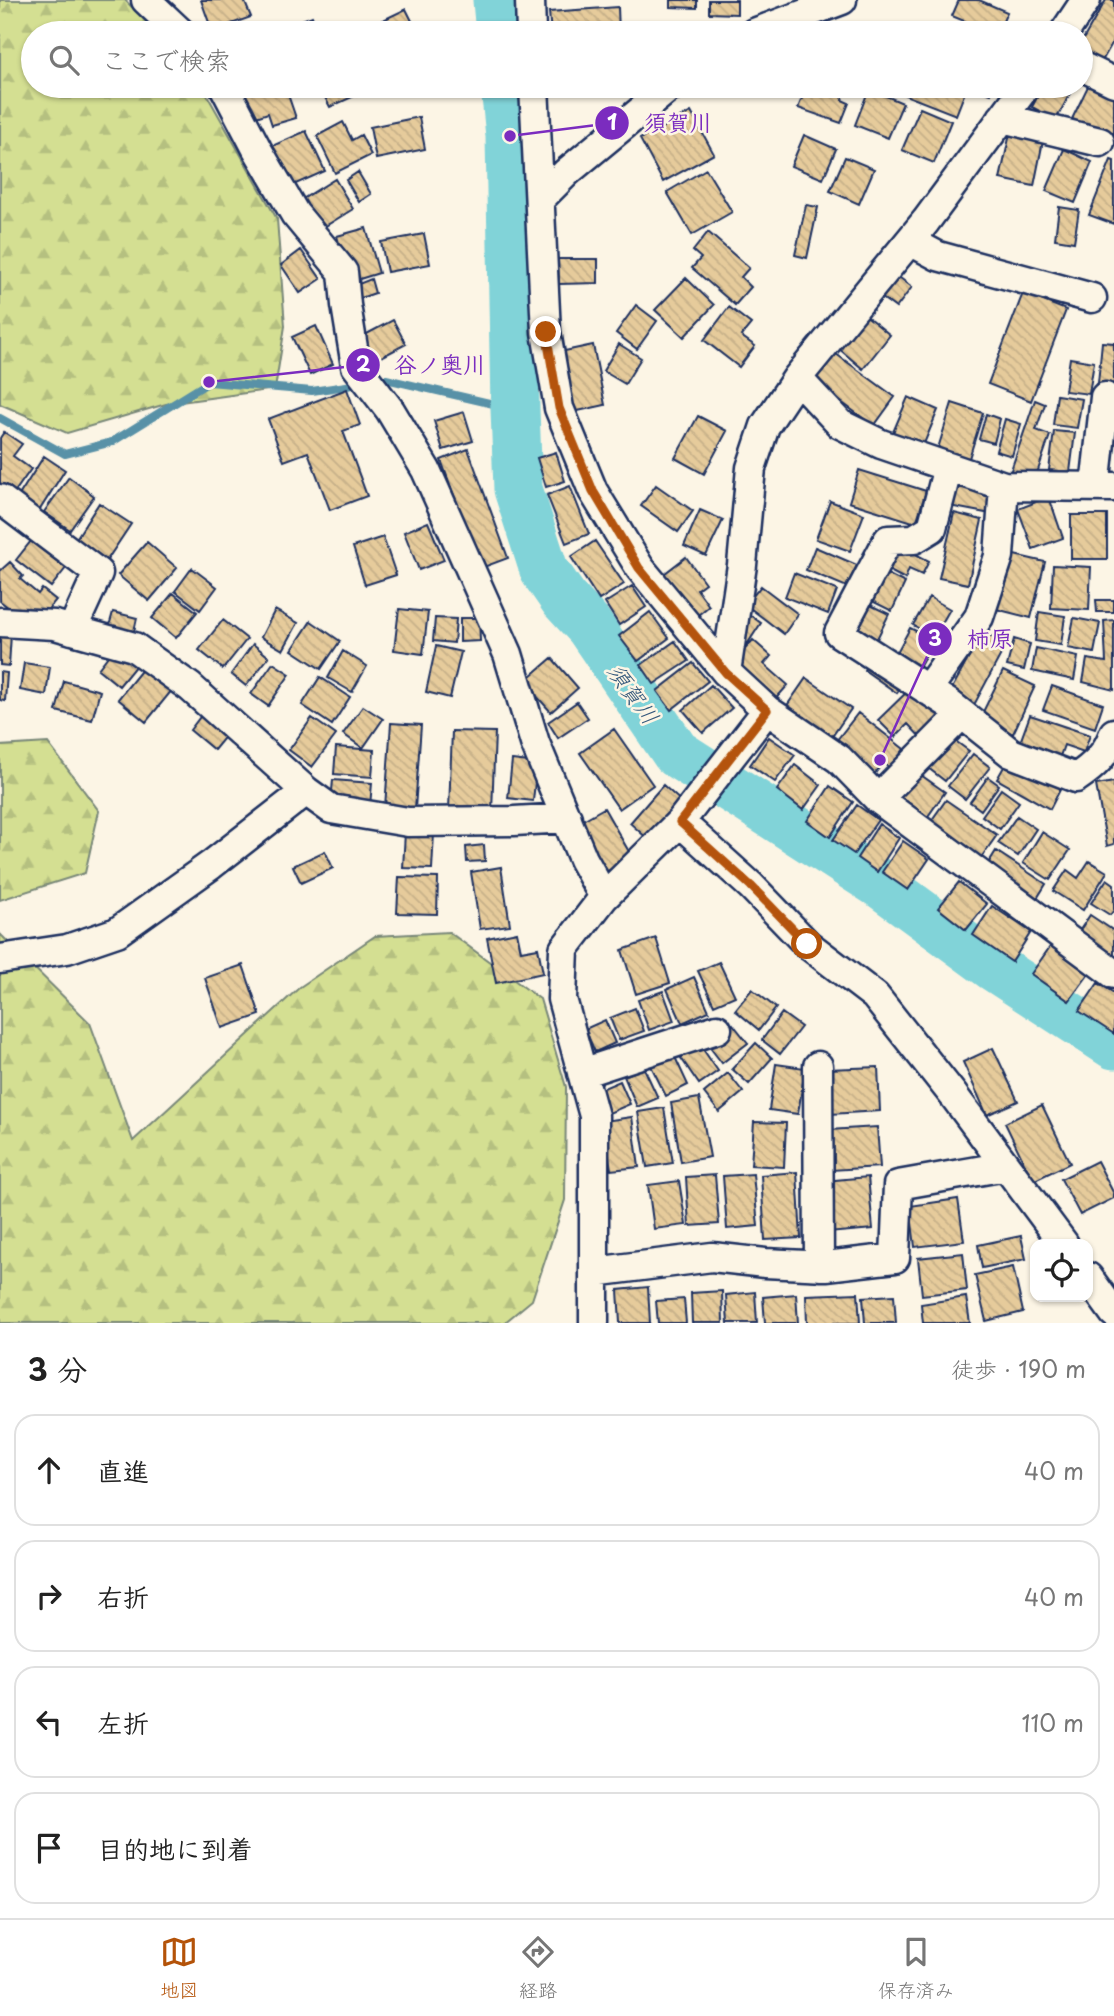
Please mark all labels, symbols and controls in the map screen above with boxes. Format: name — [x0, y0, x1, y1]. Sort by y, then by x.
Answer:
search box — [21, 21, 1093, 98]
text: ここで検索 — [101, 40, 231, 79]
icon: search — [45, 41, 83, 79]
callout: 須賀川 — [595, 101, 727, 145]
text: 須賀川 — [644, 104, 713, 139]
text: 1 — [607, 105, 617, 137]
route end — [530, 316, 561, 347]
callout: 谷ノ奥川 — [345, 343, 500, 387]
text: 谷ノ奥川 — [394, 346, 486, 381]
text: 2 — [356, 347, 371, 379]
callout: 柿原 — [918, 617, 1027, 661]
text: 柿原 — [967, 620, 1013, 655]
text: 3 — [928, 621, 942, 653]
water label: 須賀川 — [600, 655, 669, 731]
route start — [791, 928, 822, 959]
map controls — [1030, 1239, 1093, 1302]
button: locate — [1030, 1239, 1093, 1302]
text: 3 分 — [28, 1346, 87, 1391]
text: 徒歩 · 190 m — [951, 1351, 1086, 1386]
icon: ahead — [30, 1451, 68, 1489]
text: 直進 — [97, 1451, 149, 1490]
text: 40 m — [1024, 1453, 1084, 1488]
icon: right — [30, 1577, 68, 1615]
text: 右折 — [97, 1577, 149, 1616]
text: 40 m — [1024, 1579, 1084, 1614]
icon: left — [30, 1703, 68, 1741]
text: 左折 — [97, 1703, 149, 1742]
text: 110 m — [1022, 1705, 1084, 1740]
icon: arrive — [30, 1829, 68, 1867]
text: 目的地に到着 — [97, 1829, 253, 1868]
tab: 地図 — [160, 1933, 198, 2003]
tab: 経路 — [519, 1933, 557, 2003]
tab: 保存済み — [878, 1933, 954, 2003]

